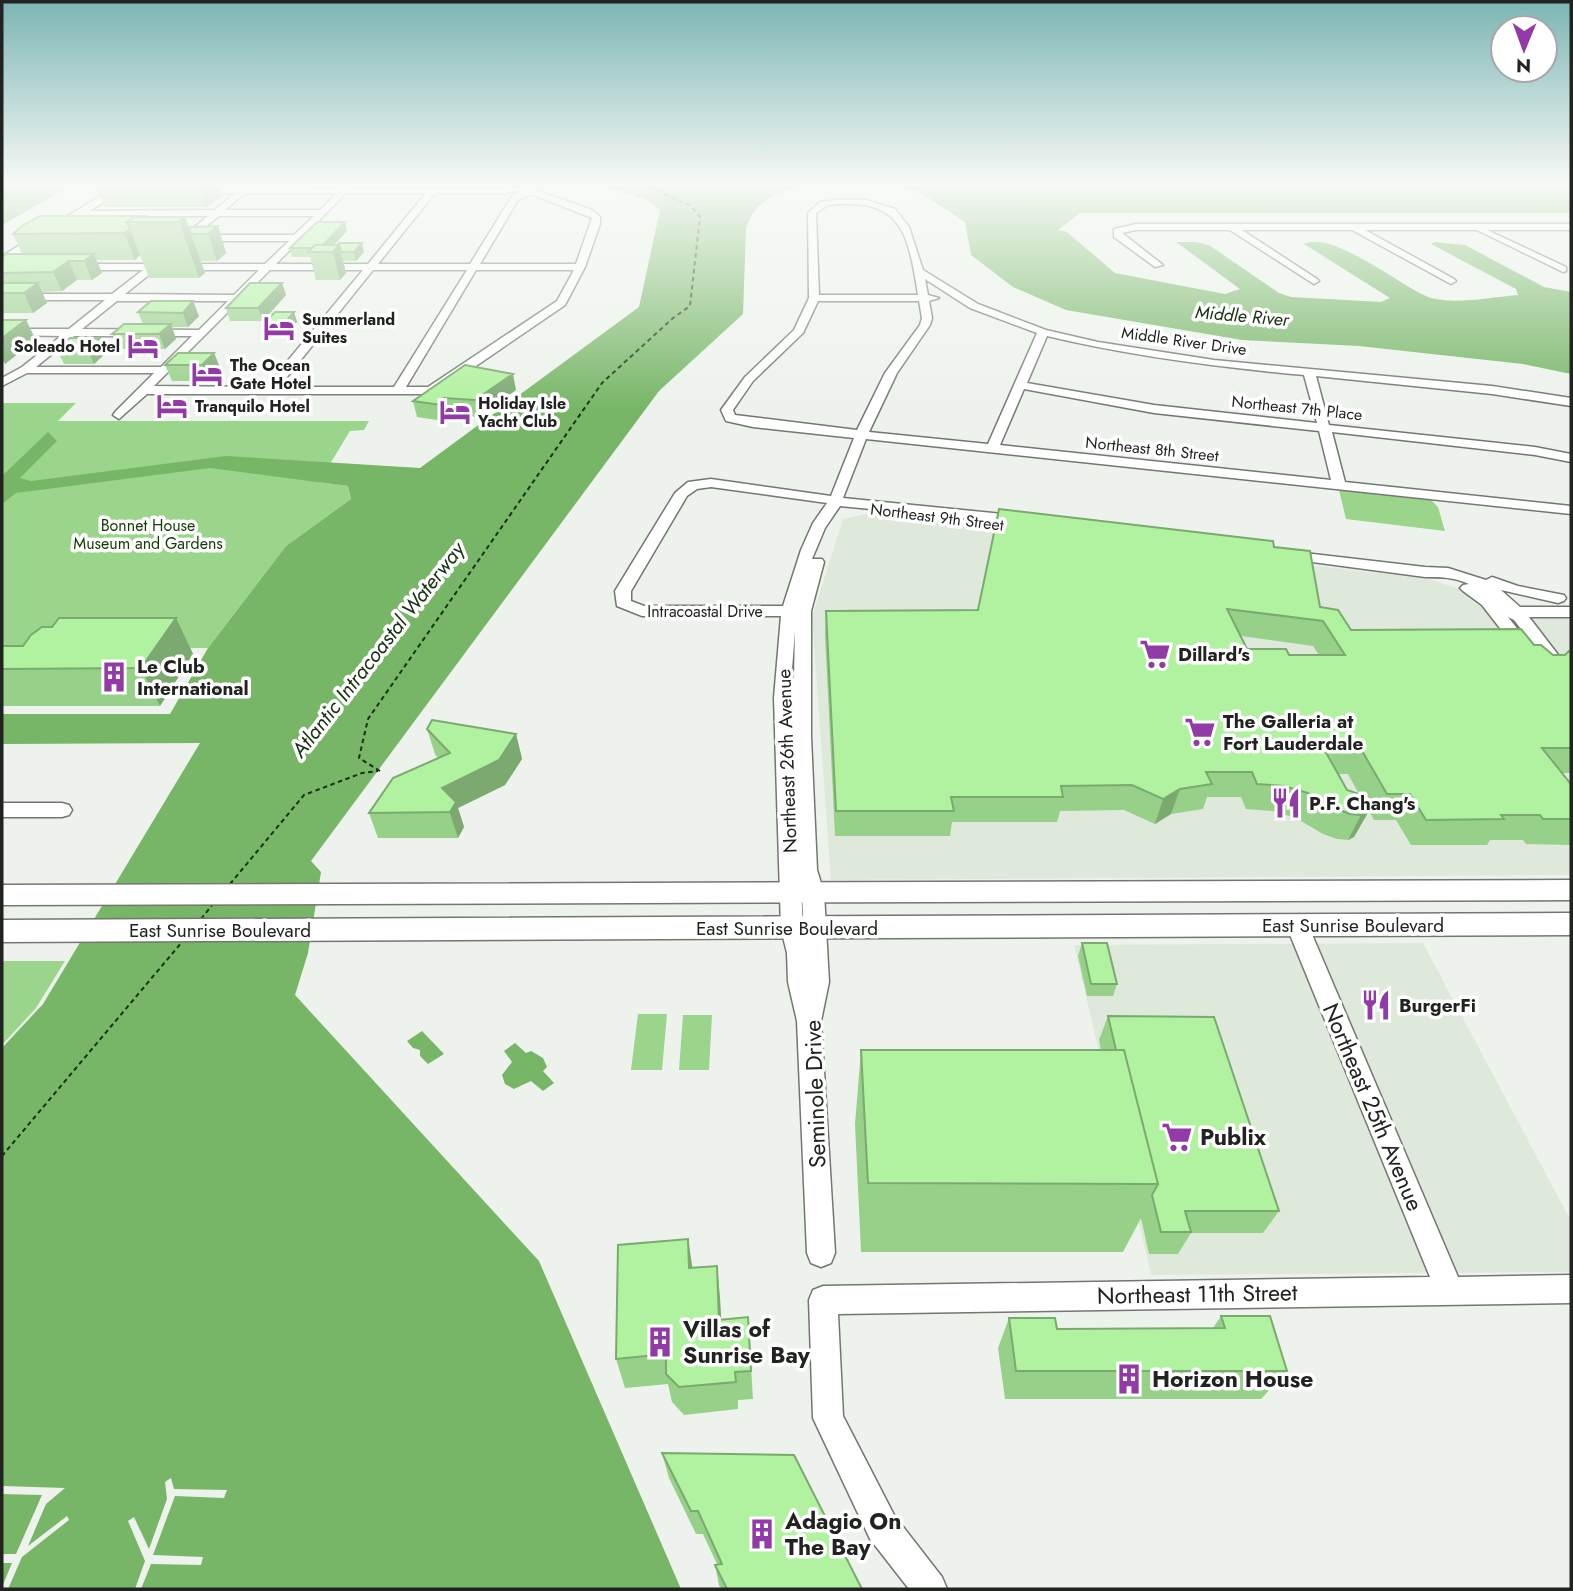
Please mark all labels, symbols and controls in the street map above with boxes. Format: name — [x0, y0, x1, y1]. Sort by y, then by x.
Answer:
north arrow — [1489, 14, 1559, 84]
text: N — [1516, 52, 1531, 79]
water label: Middle River — [1194, 299, 1291, 333]
place label: Summerland Suites — [302, 308, 395, 349]
hotel icon: Summerland Suites — [262, 311, 296, 345]
street label: Middle River Drive — [1120, 321, 1248, 361]
hotel icon: Soleado Hotel — [126, 329, 160, 363]
place label: Soleado Hotel — [14, 335, 120, 358]
place label: The Ocean Gate Hotel — [230, 354, 311, 395]
hotel icon: The Ocean Gate Hotel — [190, 357, 224, 391]
hotel icon: Tranquilo Hotel — [155, 389, 189, 423]
street label: Northeast 7th Place — [1230, 390, 1364, 426]
place label: Holiday Isle Yacht Club — [477, 392, 566, 433]
place label: Tranquilo Hotel — [195, 395, 310, 418]
hotel icon: Holiday Isle Yacht Club — [438, 395, 472, 429]
street label: Northeast 8th Street — [1084, 431, 1220, 467]
street label: Northeast 9th Street — [869, 497, 1005, 537]
park label: Bonnet House Museum and Gardens — [73, 514, 223, 555]
water label: Atlantic Intracoastal Waterway — [284, 534, 473, 765]
street label: Intracoastal Drive — [647, 600, 763, 623]
supermarket icon: Dillard's — [1138, 637, 1172, 671]
place label: Dillard's — [1178, 641, 1250, 668]
place label: Le Club International — [137, 653, 249, 702]
building icon: Le Club International — [97, 660, 131, 694]
street label: Northeast 26th Avenue — [770, 668, 804, 854]
place label: The Galleria at Fort Lauderdale — [1223, 708, 1363, 757]
supermarket icon: The Galleria at Fort Lauderdale — [1183, 715, 1217, 749]
restaurant icon: P.F. Chang's — [1269, 786, 1303, 820]
place label: P.F. Chang's — [1309, 790, 1416, 817]
street label: East Sunrise Boulevard — [1262, 912, 1444, 939]
street label: East Sunrise Boulevard — [696, 915, 878, 942]
street label: East Sunrise Boulevard — [129, 917, 311, 944]
restaurant icon: BurgerFi — [1359, 988, 1393, 1022]
place label: BurgerFi — [1399, 992, 1476, 1019]
street label: Northeast 25th Avenue — [1314, 998, 1432, 1216]
street label: Seminole Drive — [795, 1019, 835, 1169]
supermarket icon: Publix — [1160, 1120, 1194, 1154]
place label: Publix — [1200, 1120, 1267, 1154]
street label: Northeast 11th Street — [1096, 1275, 1298, 1313]
place label: Villas of Sunrise Bay — [682, 1312, 811, 1372]
building icon: Villas of Sunrise Bay — [643, 1325, 677, 1359]
building icon: Horizon House — [1112, 1362, 1146, 1396]
place label: Horizon House — [1152, 1362, 1313, 1396]
place label: Adagio On The Bay — [784, 1504, 901, 1564]
building icon: Adagio On The Bay — [745, 1517, 779, 1551]

